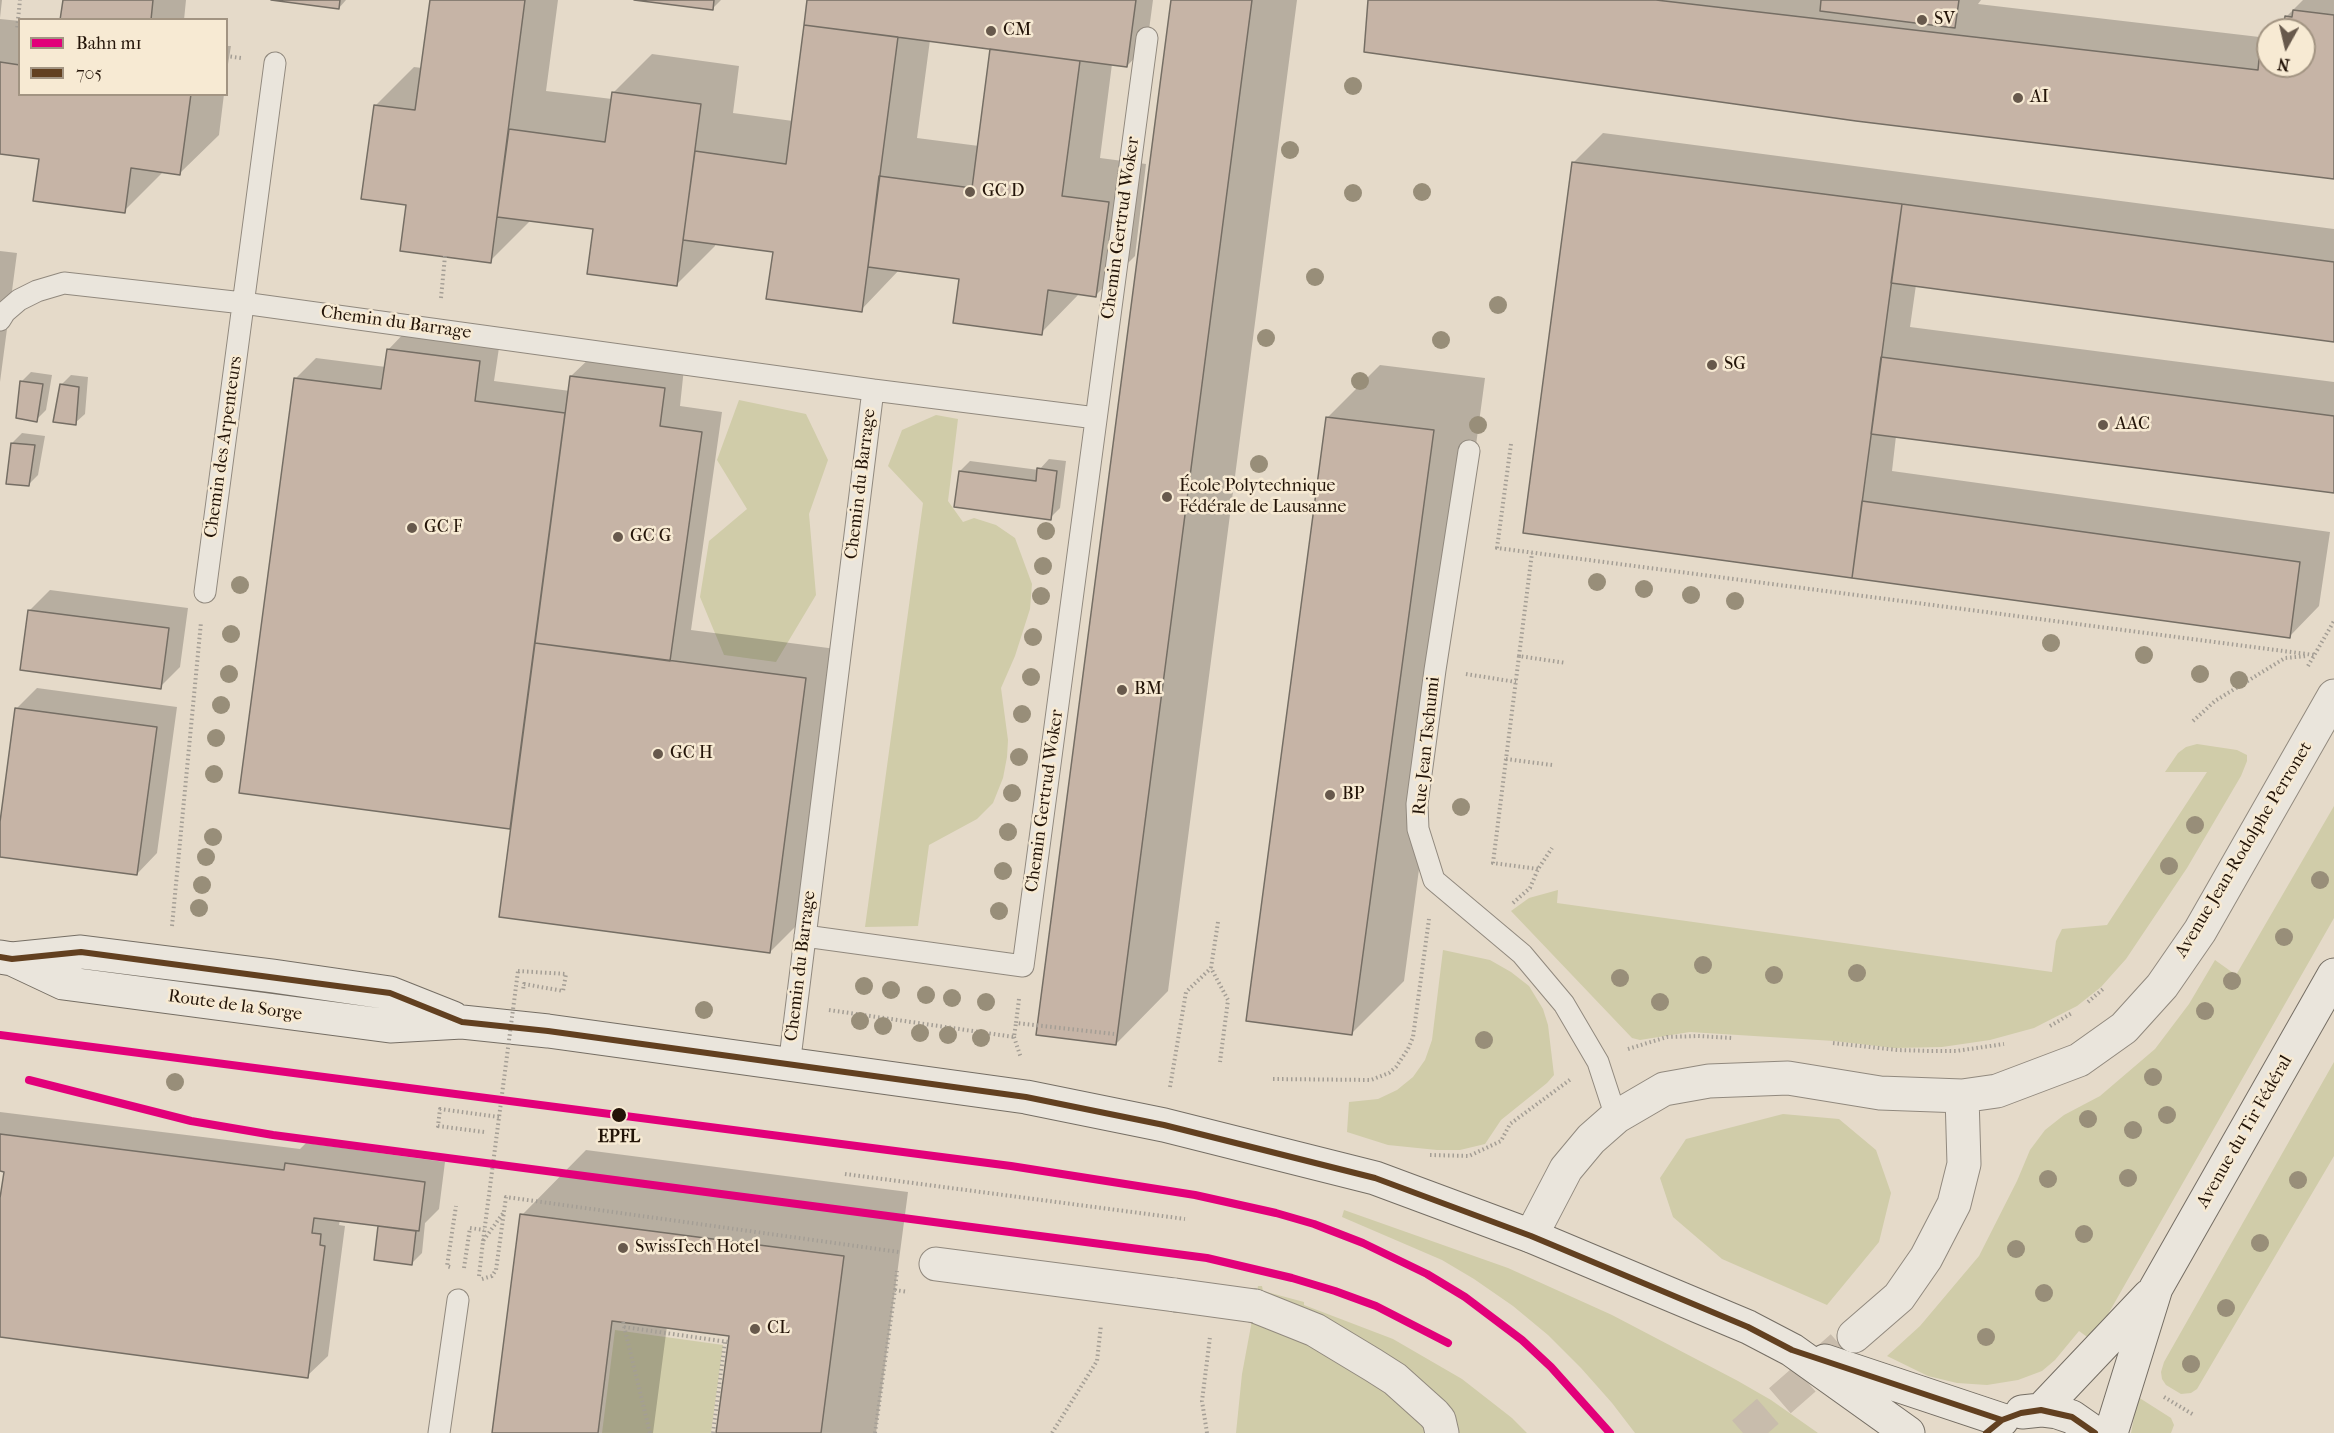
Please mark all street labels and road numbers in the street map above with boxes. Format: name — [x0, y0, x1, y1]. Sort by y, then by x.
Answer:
street label: Chemin Gertrud Woker — [1098, 135, 1144, 321]
street label: Chemin du Barrage — [319, 302, 473, 344]
street label: Chemin des Arpenteurs — [201, 355, 247, 539]
street label: Chemin du Barrage — [841, 407, 881, 561]
street label: Rue Jean Tschumi — [1409, 676, 1445, 816]
street label: Chemin Gertrud Woker — [1022, 708, 1068, 894]
street label: Avenue Jean-Rodolphe Perronet — [2171, 738, 2317, 962]
street label: Chemin du Barrage — [781, 889, 821, 1043]
street label: Route de la Sorge — [167, 986, 303, 1026]
street label: Avenue du Tir Fédéral — [2193, 1052, 2297, 1212]

